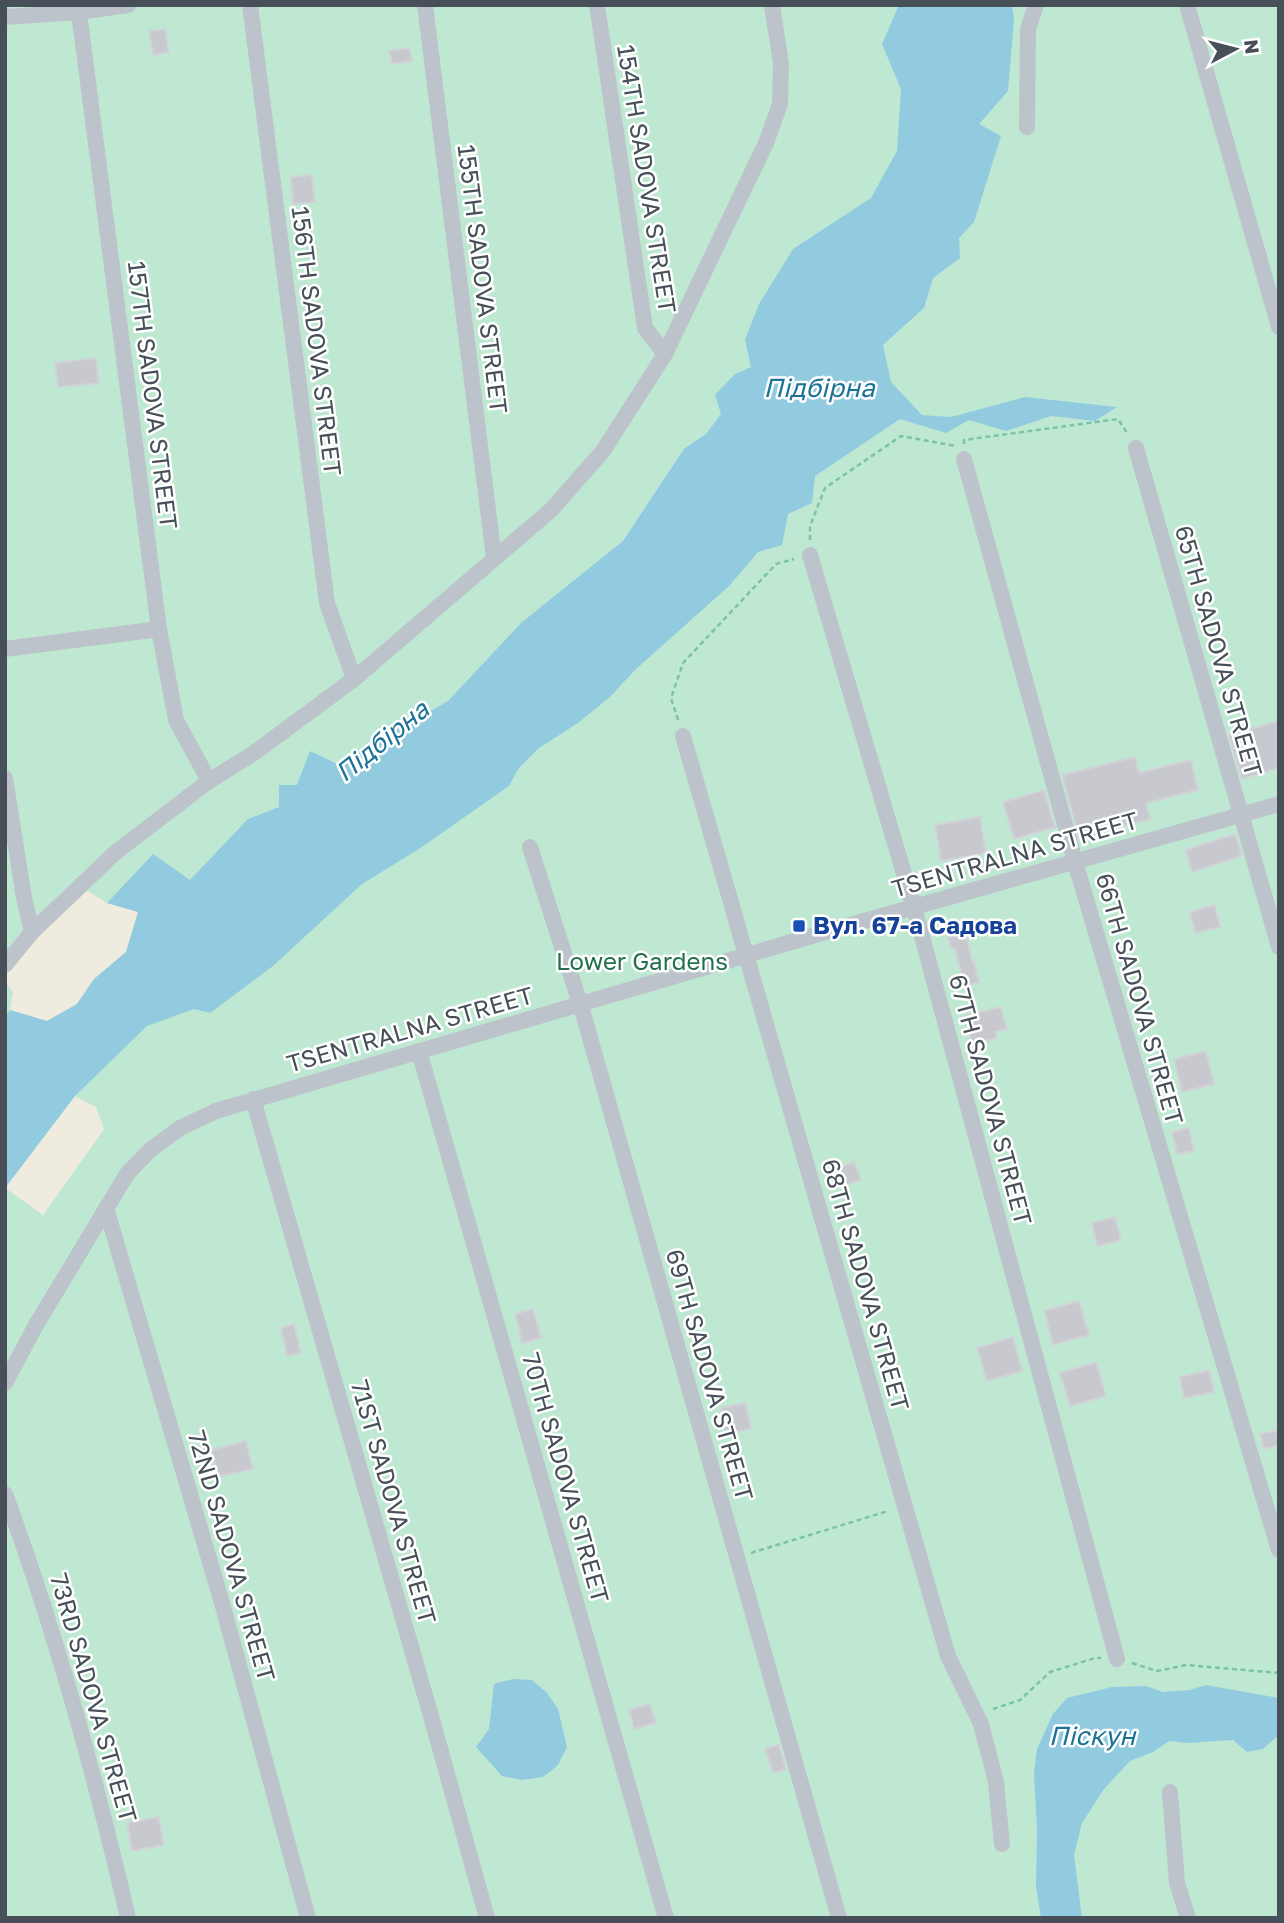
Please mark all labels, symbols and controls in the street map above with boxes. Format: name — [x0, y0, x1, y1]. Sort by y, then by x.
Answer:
north arrow — [1200, 14, 1270, 84]
text: N — [1240, 38, 1265, 55]
street label: 154TH SADOVA STREET — [612, 43, 683, 315]
street label: 155TH SADOVA STREET — [453, 143, 514, 415]
street label: 156TH SADOVA STREET — [287, 204, 348, 477]
street label: 157TH SADOVA STREET — [123, 259, 184, 530]
water label: Підбірна — [763, 372, 876, 403]
street label: 65TH SADOVA STREET — [1170, 522, 1269, 779]
water label: Підбірна — [329, 693, 436, 788]
street label: TSENTRALNA STREET — [888, 804, 1141, 903]
street label: 66TH SADOVA STREET — [1091, 870, 1190, 1128]
place label: Вул. 67-а Садова — [813, 910, 1017, 939]
marker: Вул. 67-а Садова — [791, 918, 807, 934]
park label: Lower Gardens — [556, 946, 728, 975]
street label: 67TH SADOVA STREET — [944, 971, 1039, 1228]
street label: TSENTRALNA STREET — [283, 979, 536, 1078]
street label: 68TH SADOVA STREET — [817, 1155, 916, 1414]
street label: 69TH SADOVA STREET — [661, 1246, 760, 1504]
street label: 70TH SADOVA STREET — [517, 1349, 616, 1606]
street label: 71ST SADOVA STREET — [346, 1376, 443, 1627]
street label: 72ND SADOVA STREET — [183, 1427, 282, 1685]
street label: 73RD SADOVA STREET — [45, 1570, 144, 1826]
water label: Піскун — [1049, 1720, 1137, 1751]

